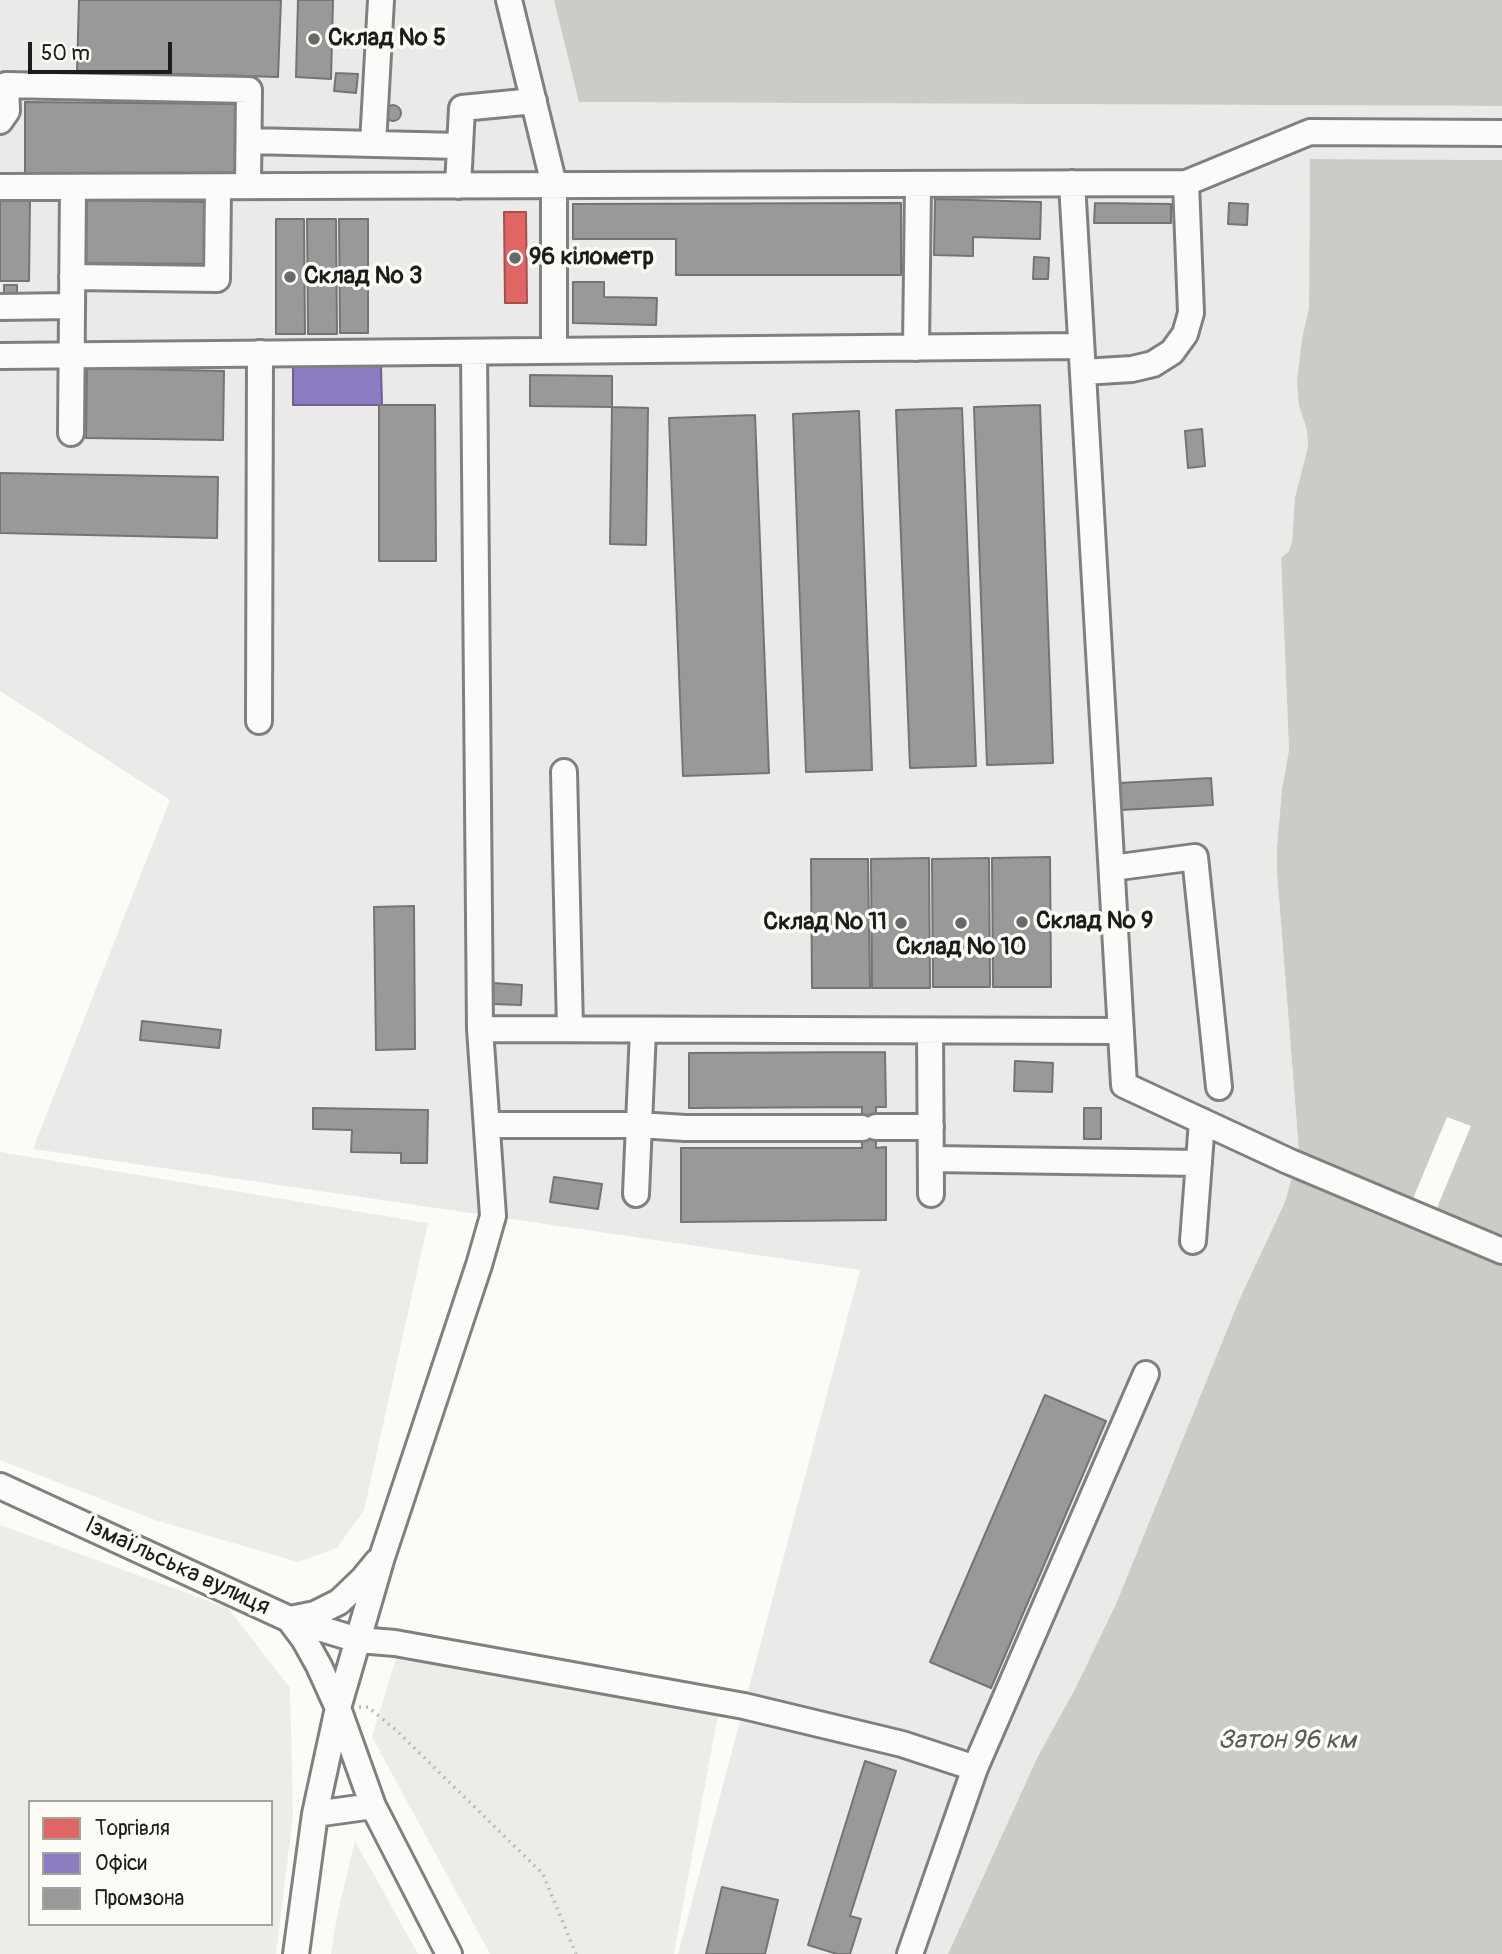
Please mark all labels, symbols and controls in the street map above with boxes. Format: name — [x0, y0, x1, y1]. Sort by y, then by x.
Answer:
place label: Склад № 5 — [328, 25, 446, 53]
scale bar — [32, 28, 175, 72]
marker: Склад № 5 — [306, 31, 322, 47]
text: 50 m — [41, 40, 90, 67]
place label: 96 кілометр — [529, 244, 654, 272]
marker: 96 кілометр — [507, 250, 523, 266]
place label: Склад № 3 — [304, 263, 422, 291]
marker: Склад № 3 — [282, 269, 298, 285]
place label: Склад № 9 — [1036, 908, 1153, 936]
place label: Склад № 11 — [763, 909, 887, 937]
marker: Склад № 9 — [1014, 914, 1030, 930]
marker: Склад № 11 — [893, 915, 909, 931]
marker: Склад № 10 — [953, 915, 969, 931]
place label: Склад № 10 — [896, 934, 1026, 962]
street label: Ізмаїльська вулиця — [80, 1512, 274, 1622]
water label: Затон 96 км — [1218, 1725, 1356, 1757]
legend — [28, 1800, 273, 1926]
text: Торгівля — [95, 1815, 170, 1842]
text: Офіси — [95, 1850, 147, 1877]
text: Промзона — [95, 1885, 184, 1912]

